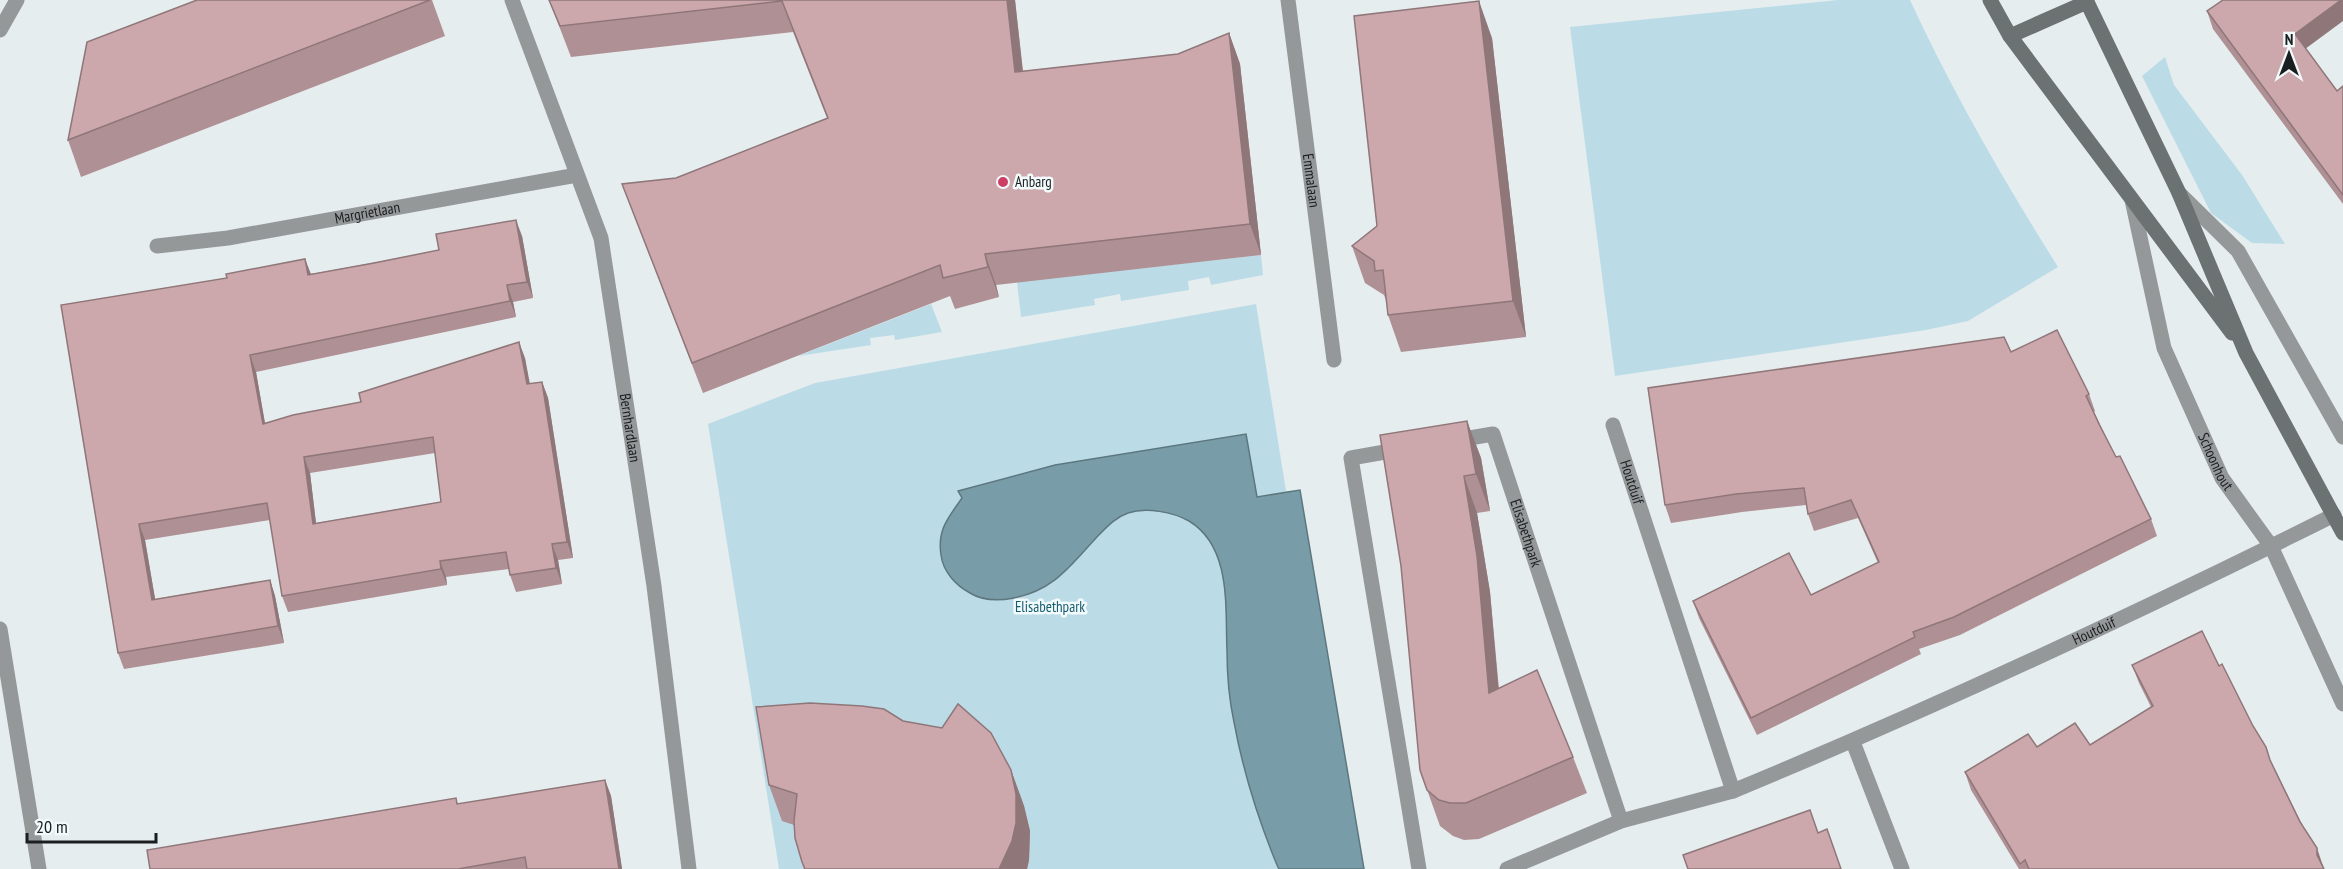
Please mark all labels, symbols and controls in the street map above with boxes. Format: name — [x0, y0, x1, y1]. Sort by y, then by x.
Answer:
north arrow — [2259, 24, 2319, 84]
text: N — [2285, 29, 2293, 49]
street label: Emmalaan — [1299, 152, 1324, 209]
place label: Anbarg — [1015, 172, 1052, 191]
marker: Anbarg — [996, 175, 1010, 189]
street label: Margrietlaan — [333, 197, 401, 228]
street label: Bernhardlaan — [616, 392, 645, 463]
street label: Schoonhout — [2194, 430, 2238, 494]
street label: Houtduif — [1616, 457, 1649, 507]
street label: Elisabethpark — [1506, 497, 1546, 569]
park label: Elisabethpark — [1015, 597, 1085, 616]
street label: Houtduif — [2069, 612, 2119, 649]
scale bar — [27, 806, 156, 844]
text: 20 m — [36, 815, 68, 838]

